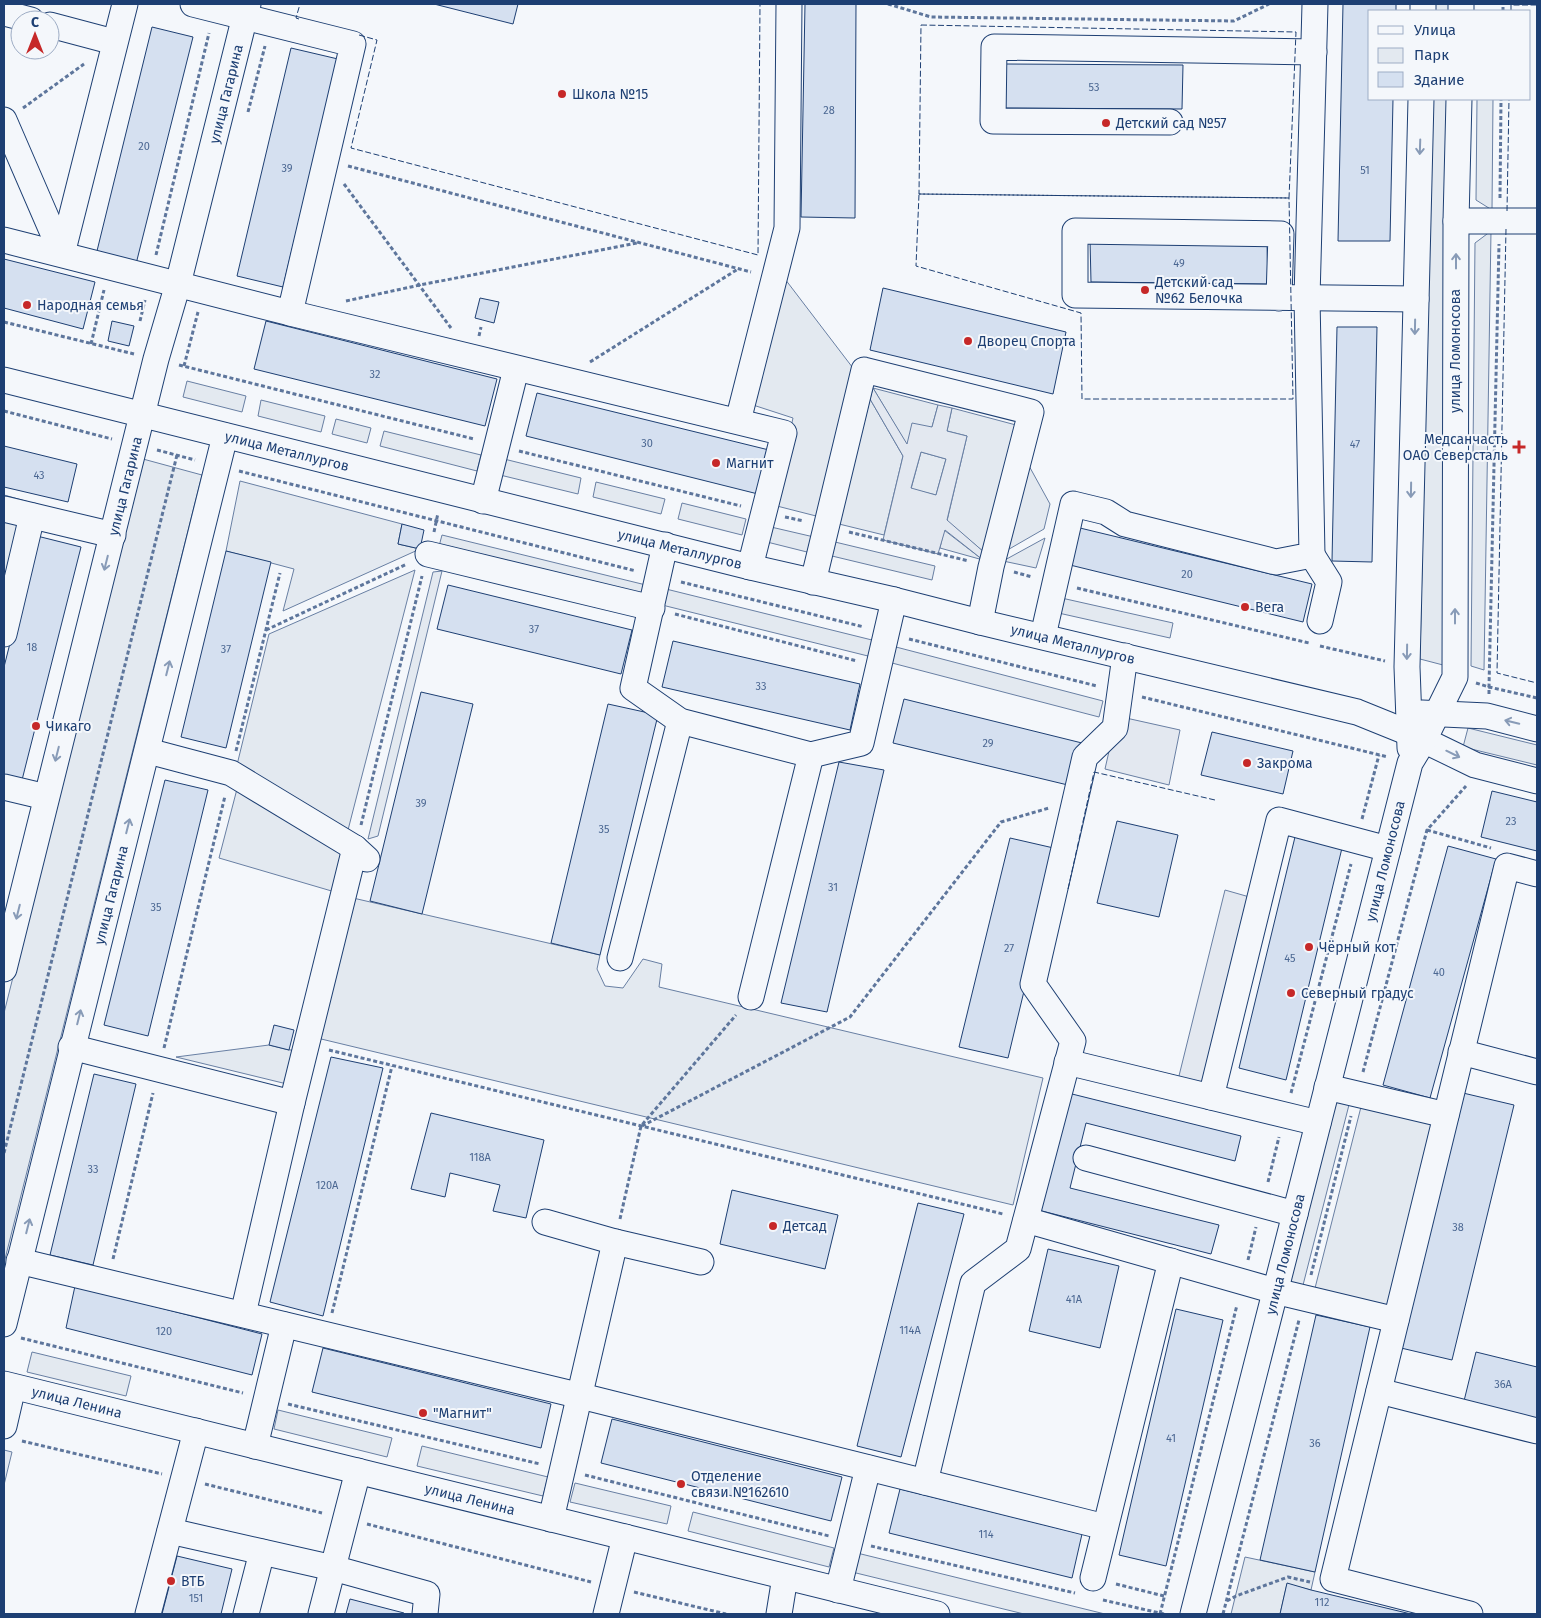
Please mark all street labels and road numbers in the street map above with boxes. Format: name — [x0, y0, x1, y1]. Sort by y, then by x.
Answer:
street label: улица Гагарина — [206, 43, 247, 146]
street label: улица Ломоносова — [1447, 289, 1464, 413]
street label: улица Металлургов — [223, 428, 351, 475]
street label: улица Гагарина — [105, 435, 146, 538]
street label: улица Металлургов — [616, 526, 744, 573]
street label: улица Металлургов — [1009, 621, 1137, 668]
street label: улица Ломоносова — [1362, 799, 1409, 923]
street label: улица Гагарина — [91, 844, 132, 947]
street label: улица Ломоносова — [1262, 1192, 1309, 1316]
street label: улица Ленина — [30, 1383, 124, 1422]
street label: улица Ленина — [423, 1480, 517, 1519]

